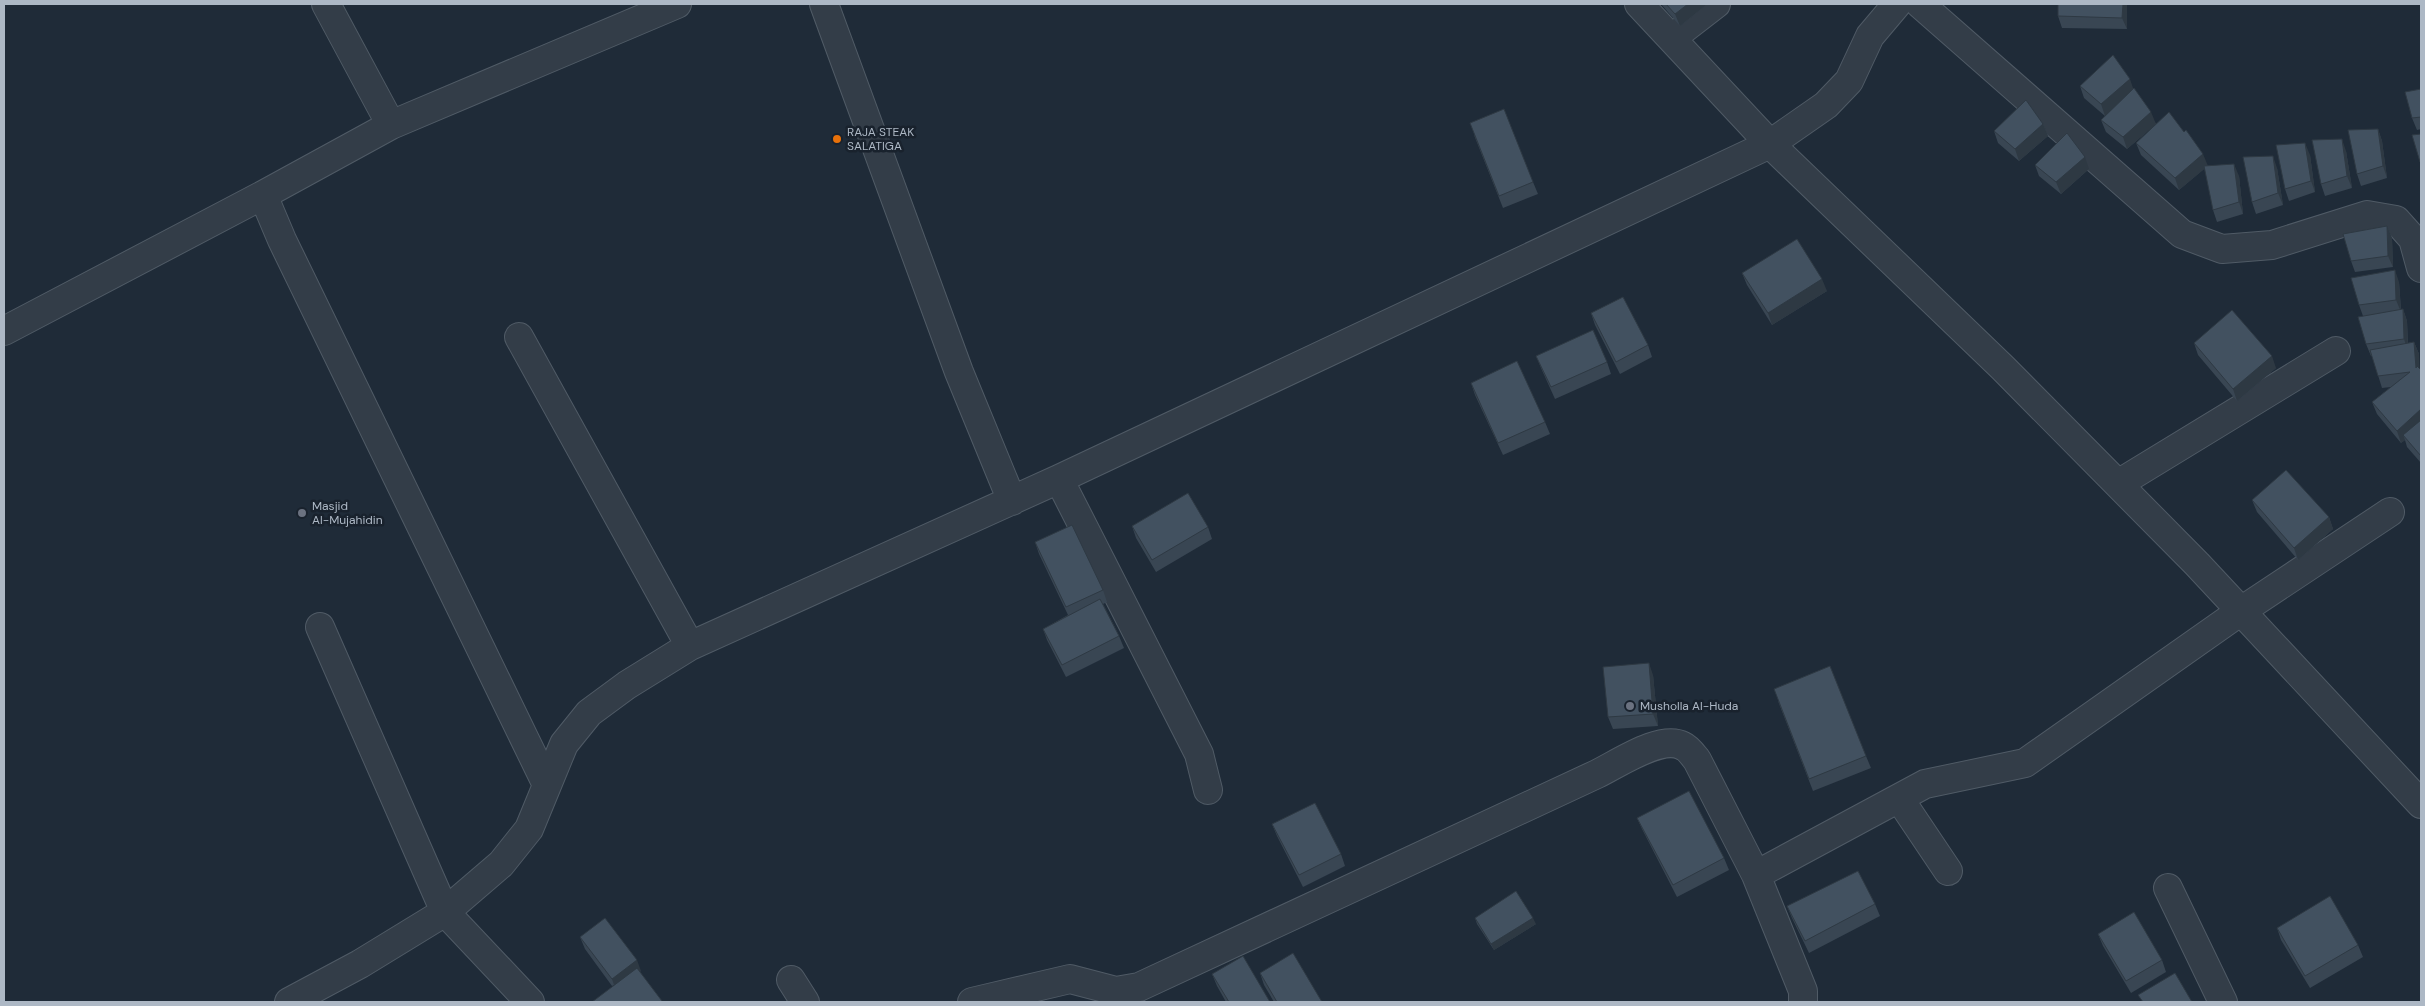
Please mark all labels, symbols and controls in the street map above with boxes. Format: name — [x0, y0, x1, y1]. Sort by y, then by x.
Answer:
place label: RAJA STEAK SALATIGA — [847, 124, 914, 154]
marker: RAJA STEAK SALATIGA — [831, 133, 843, 145]
place label: Masjid Al-Mujahidin — [312, 498, 383, 528]
marker: Masjid Al-Mujahidin — [296, 507, 308, 519]
place label: Musholla Al-Huda — [1640, 698, 1738, 714]
marker: Musholla Al-Huda — [1624, 700, 1636, 712]

